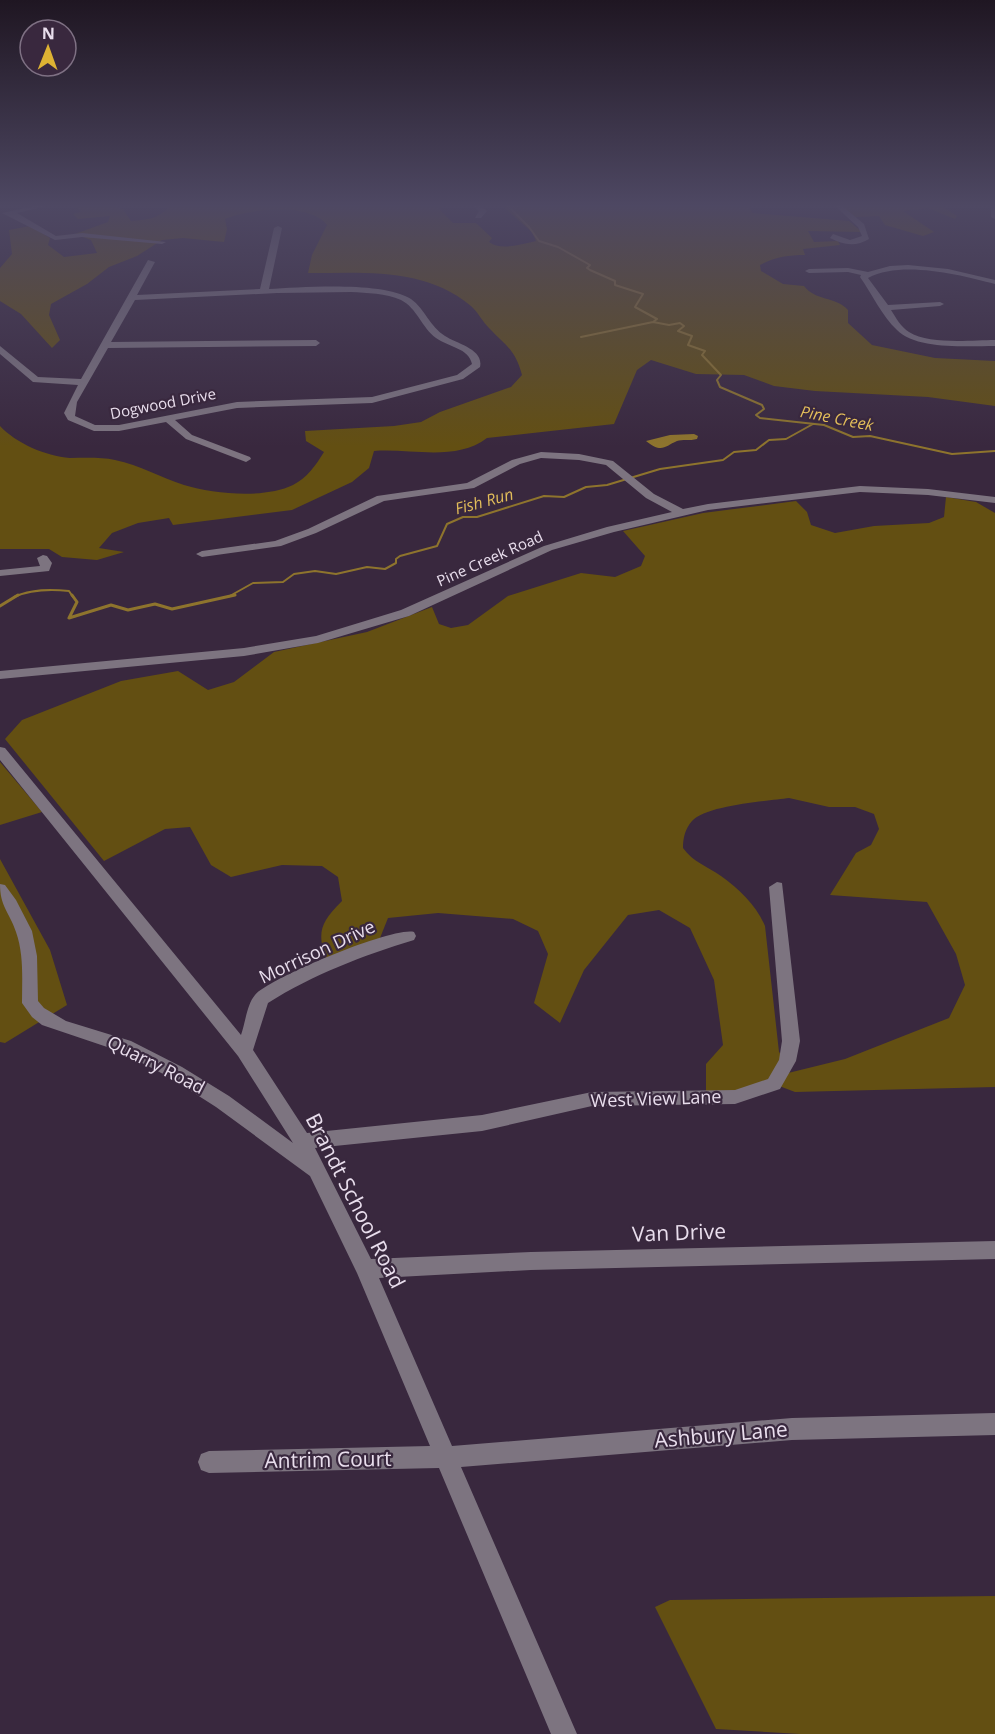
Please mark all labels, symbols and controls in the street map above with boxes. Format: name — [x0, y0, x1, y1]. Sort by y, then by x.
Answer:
north arrow — [18, 18, 78, 78]
text: N — [42, 22, 55, 44]
street label: Dogwood Drive — [108, 383, 217, 423]
water label: Pine Creek — [799, 400, 877, 436]
water label: Fish Run — [452, 483, 516, 519]
street label: Pine Creek Road — [433, 526, 546, 590]
street label: Morrison Drive — [255, 914, 379, 988]
street label: Quarry Road — [104, 1029, 209, 1099]
street label: West View Lane — [590, 1084, 722, 1112]
street label: Brandt School Road — [300, 1108, 412, 1293]
street label: Van Drive — [632, 1216, 726, 1248]
street label: Ashbury Lane — [653, 1414, 789, 1454]
street label: Antrim Court — [264, 1444, 392, 1474]

